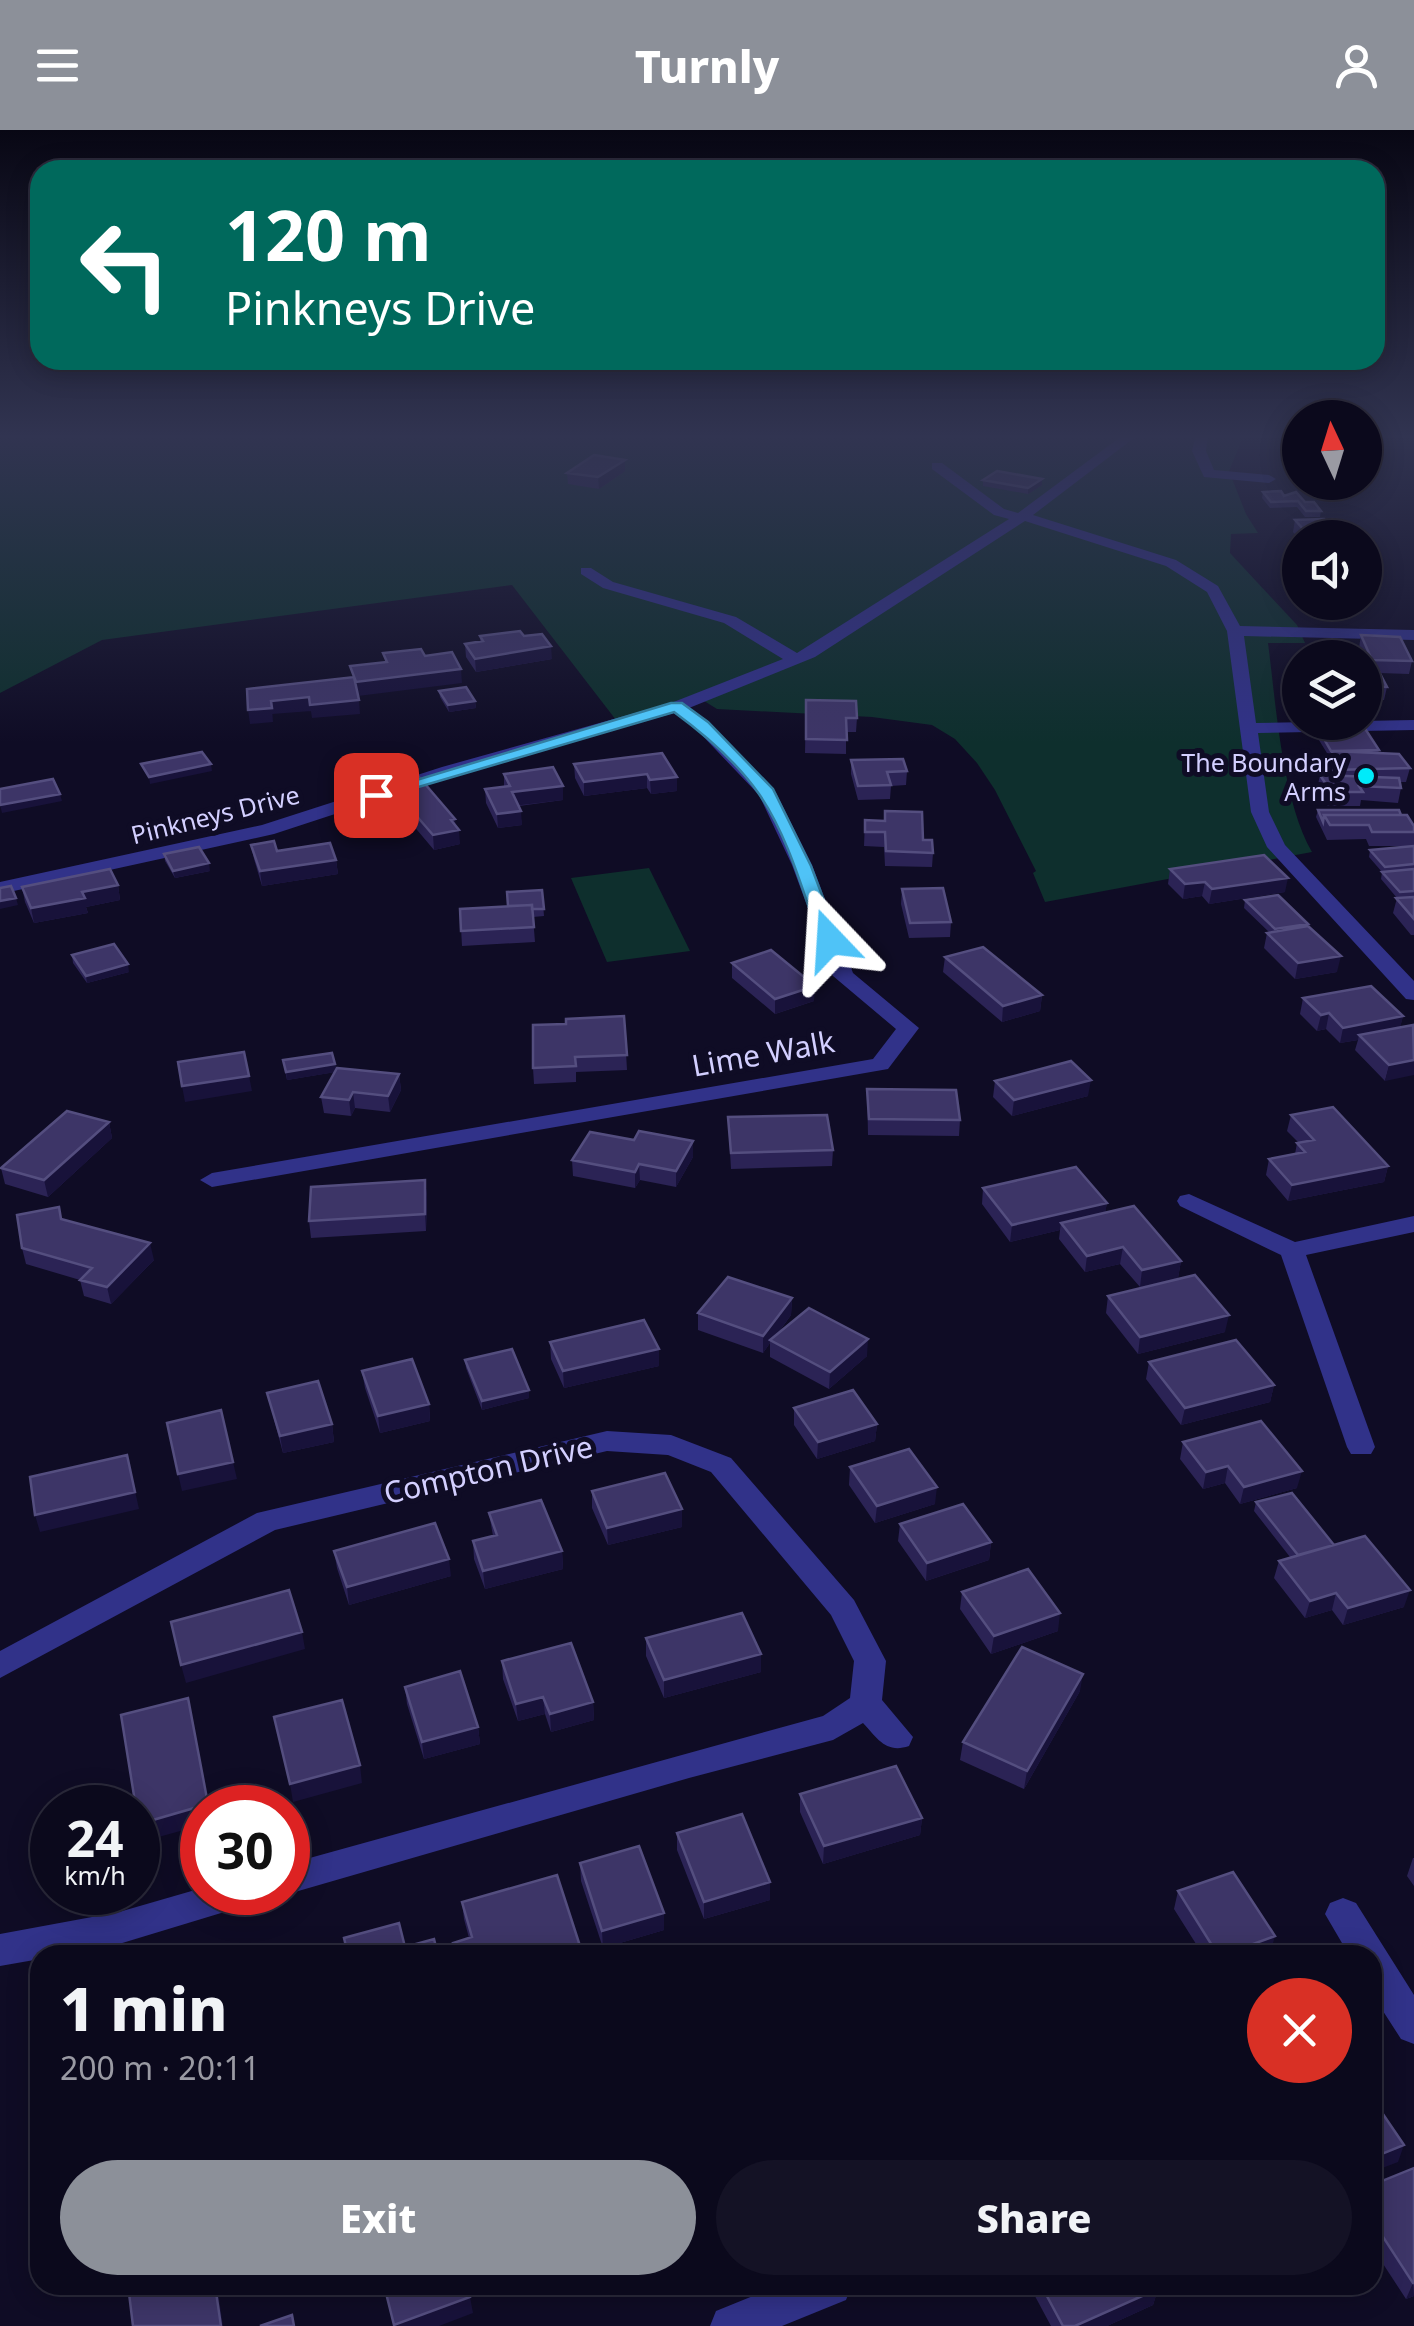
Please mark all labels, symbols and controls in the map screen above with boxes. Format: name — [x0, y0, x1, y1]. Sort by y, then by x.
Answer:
text: Turnly — [635, 35, 779, 96]
icon: menu — [30, 38, 85, 93]
icon: person — [1329, 38, 1384, 93]
text: 120 m — [225, 186, 432, 282]
icon: left — [60, 200, 190, 330]
text: Pinkneys Drive — [225, 277, 535, 338]
north arrow — [1282, 400, 1382, 500]
map controls — [1282, 400, 1382, 740]
button: sound — [1282, 520, 1382, 620]
button: layers — [1282, 640, 1382, 740]
place label: The Boundary Arms — [1181, 745, 1346, 808]
pin — [334, 753, 419, 838]
marker: The Boundary Arms — [1355, 765, 1377, 787]
icon: arrive — [349, 768, 404, 823]
street label: Pinkneys Drive — [127, 777, 303, 851]
position arrow — [778, 888, 882, 992]
street label: Lime Walk — [688, 1020, 838, 1086]
street label: Compton Drive — [380, 1425, 596, 1513]
speed limit sign: 30 — [180, 1785, 310, 1915]
text: 24 — [66, 1804, 124, 1872]
text: km/h — [64, 1858, 126, 1892]
text: 1 min — [60, 1967, 228, 2049]
button: close — [1247, 1978, 1352, 2083]
text: 200 m · 20:11 — [60, 2046, 260, 2089]
button: Exit — [60, 2160, 696, 2275]
button: Share — [716, 2160, 1352, 2275]

